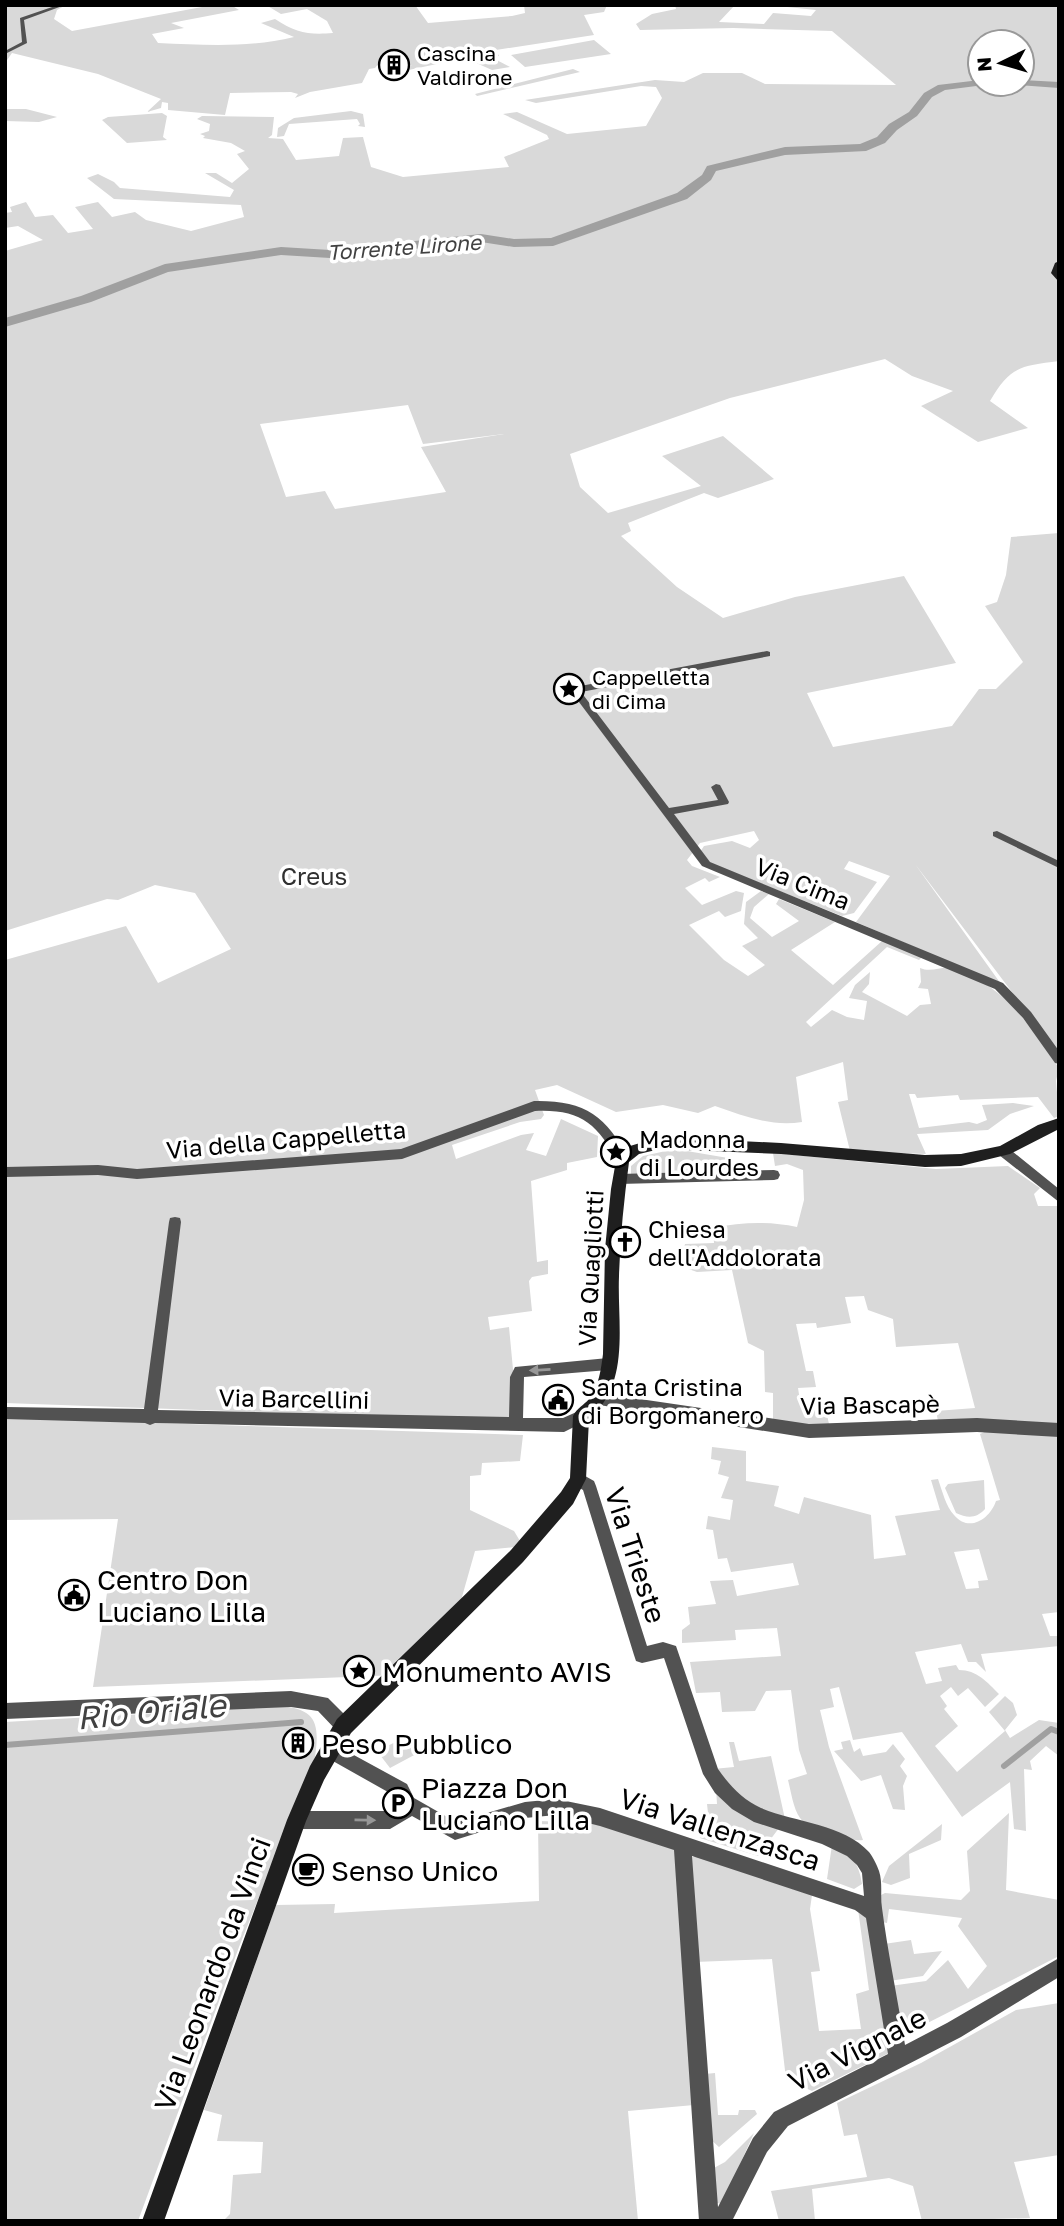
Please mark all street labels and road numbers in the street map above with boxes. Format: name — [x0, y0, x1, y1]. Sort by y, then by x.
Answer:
street label: Via Cima — [751, 851, 855, 915]
street label: Via della Cappelletta — [165, 1114, 407, 1164]
street label: Via Quagliotti — [571, 1189, 609, 1347]
street label: Via Barcellini — [218, 1382, 370, 1414]
street label: Via Bascapè — [800, 1388, 940, 1420]
street label: Via Trieste — [599, 1483, 673, 1627]
street label: Via Vallenzasca — [615, 1781, 825, 1877]
street label: Via Leonardo da Vinci — [147, 1833, 277, 2115]
street label: Via Vignale — [782, 2000, 932, 2098]

